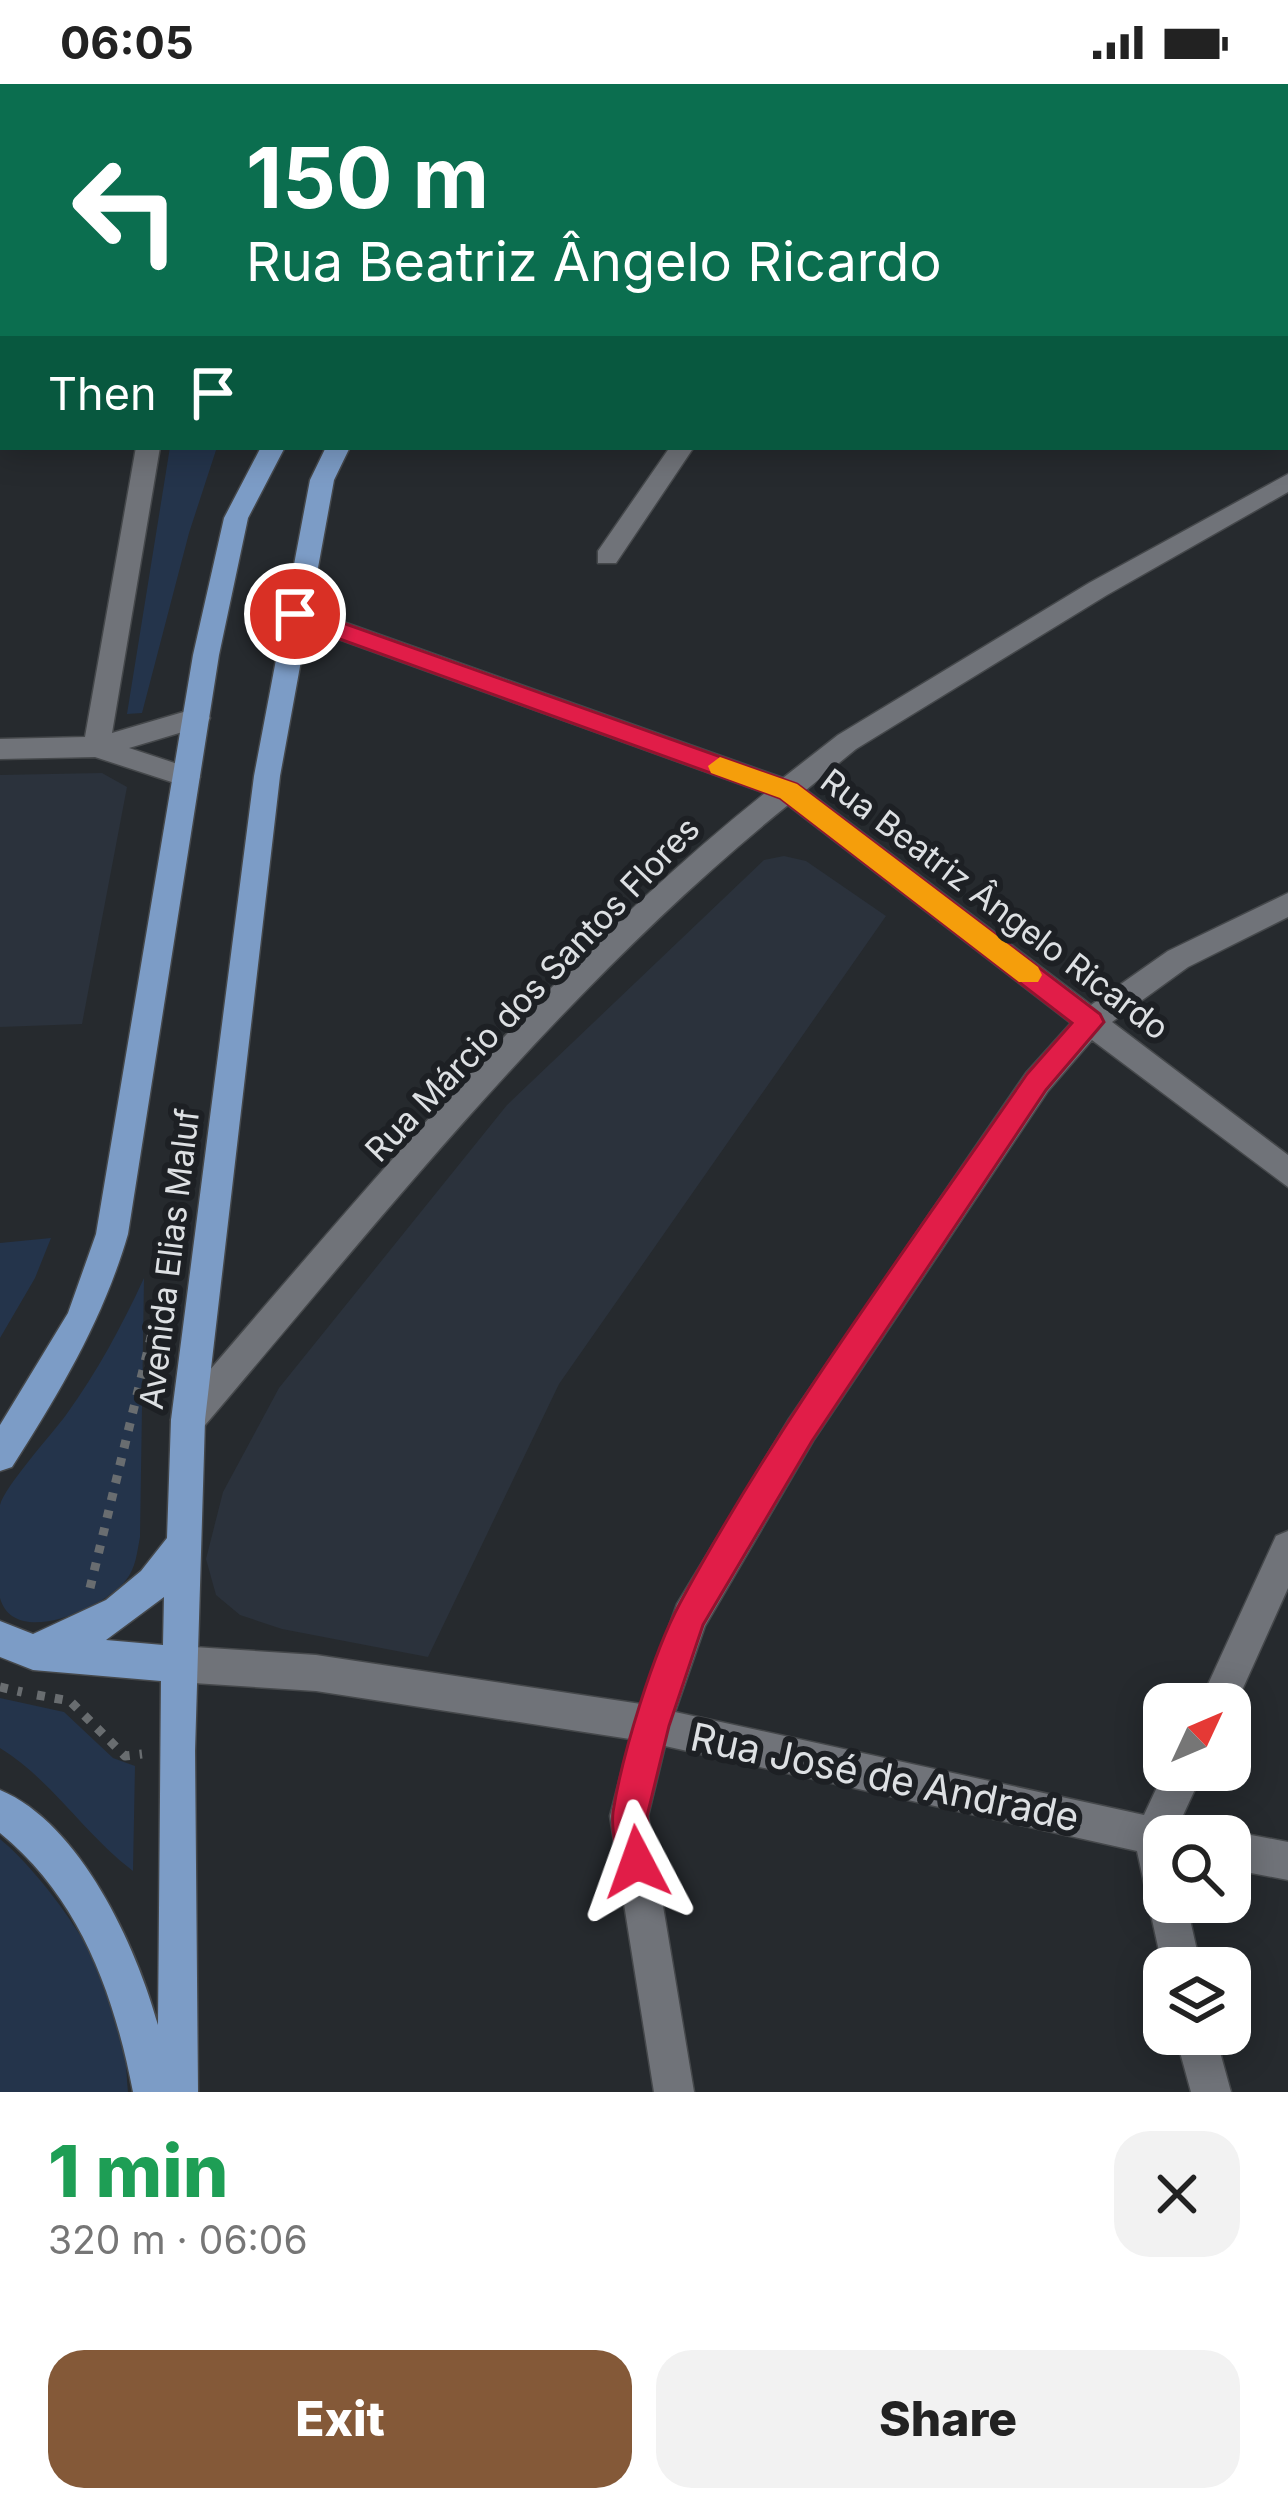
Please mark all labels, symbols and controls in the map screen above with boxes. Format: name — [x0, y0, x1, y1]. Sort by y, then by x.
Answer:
text: 06:05 — [60, 15, 194, 70]
text: 150 m — [246, 127, 489, 228]
icon: left — [48, 132, 204, 288]
text: Rua Beatriz Ângelo Ricardo — [246, 229, 942, 294]
icon: arrive — [180, 360, 246, 426]
text: Then — [48, 366, 156, 421]
pin — [244, 563, 346, 665]
icon: arrive — [262, 581, 328, 647]
street label: Rua Beatriz Ângelo Ricardo — [813, 760, 1177, 1048]
street label: Rua Márcio dos Santos Flores — [357, 808, 707, 1170]
street label: Avenida Elias Maluf — [131, 1107, 207, 1411]
north arrow — [1143, 1683, 1251, 1791]
map controls — [1143, 1683, 1251, 2055]
street label: Rua José de Andrade — [687, 1712, 1083, 1841]
position arrow — [574, 1799, 700, 1925]
button: search — [1143, 1815, 1251, 1923]
button: layers — [1143, 1947, 1251, 2055]
text: 1 min — [48, 2127, 228, 2214]
button: close — [1114, 2131, 1240, 2257]
text: 320 m · 06:06 — [48, 2216, 308, 2263]
button: Exit — [48, 2350, 632, 2488]
button: Share — [656, 2350, 1240, 2488]

